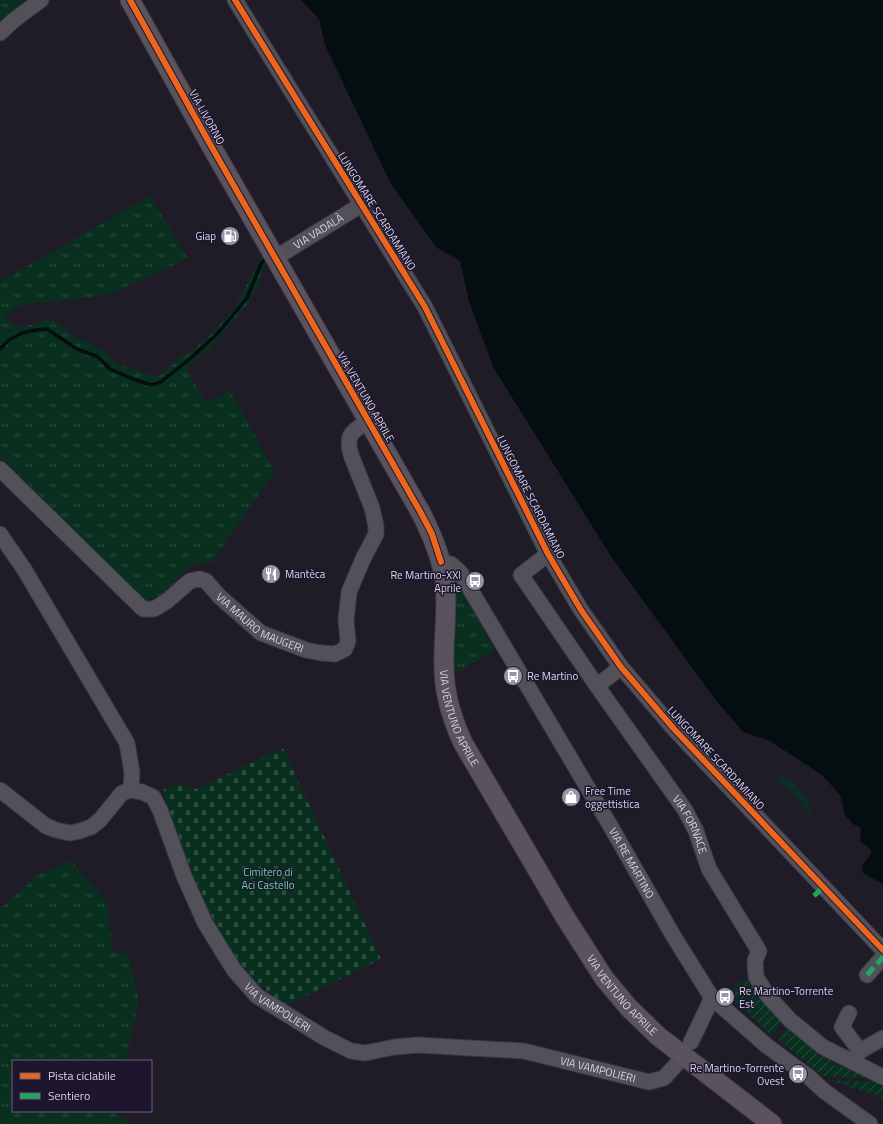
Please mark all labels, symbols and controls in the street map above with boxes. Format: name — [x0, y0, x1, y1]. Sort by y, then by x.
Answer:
street label: VIA LIVORNO — [185, 86, 229, 148]
street label: LUNGOMARE SCARDAMIANO — [334, 149, 420, 273]
street label: VIA VADALÀ — [290, 209, 347, 253]
fuel station icon: Giap — [219, 225, 241, 247]
place label: Giap — [196, 228, 216, 244]
street label: VIA VENTUNO APRILE — [334, 349, 398, 445]
street label: LUNGOMARE SCARDAMIANO — [493, 432, 569, 562]
restaurant icon: Mantèca — [260, 563, 282, 585]
place label: Mantèca — [285, 566, 326, 582]
place label: Re Martino-XXI Aprile — [390, 567, 461, 596]
bus stop icon: Re Martino-XXI Aprile — [464, 570, 486, 592]
street label: VIA MAURO MAUGERI — [213, 589, 306, 656]
bus stop icon: Re Martino — [502, 665, 524, 687]
place label: Re Martino — [527, 668, 578, 684]
street label: VIA VENTUNO APRILE — [436, 669, 483, 769]
street label: LUNGOMARE SCARDAMIANO — [664, 703, 768, 813]
place label: Free Time oggettistica — [585, 783, 640, 812]
shop icon: Free Time oggettistica — [560, 786, 582, 808]
street label: VIA FORNACE — [669, 792, 711, 856]
street label: VIA RE MARTINO — [605, 825, 658, 901]
park label: Cimitero di Aci Castello — [241, 864, 295, 893]
street label: VIA VENTUNO APRILE — [583, 952, 661, 1039]
street label: VIA VAMPOLIERI — [241, 979, 314, 1035]
place label: Re Martino-Torrente Est — [739, 983, 834, 1012]
bus stop icon: Re Martino-Torrente Est — [714, 986, 736, 1008]
street label: VIA VAMPOLIERI — [558, 1052, 637, 1086]
legend — [12, 1060, 152, 1112]
place label: Re Martino-Torrente Ovest — [690, 1060, 784, 1089]
bus stop icon: Re Martino-Torrente Ovest — [787, 1063, 809, 1085]
text: Pista ciclabile — [48, 1066, 116, 1085]
text: Sentiero — [48, 1086, 90, 1105]

